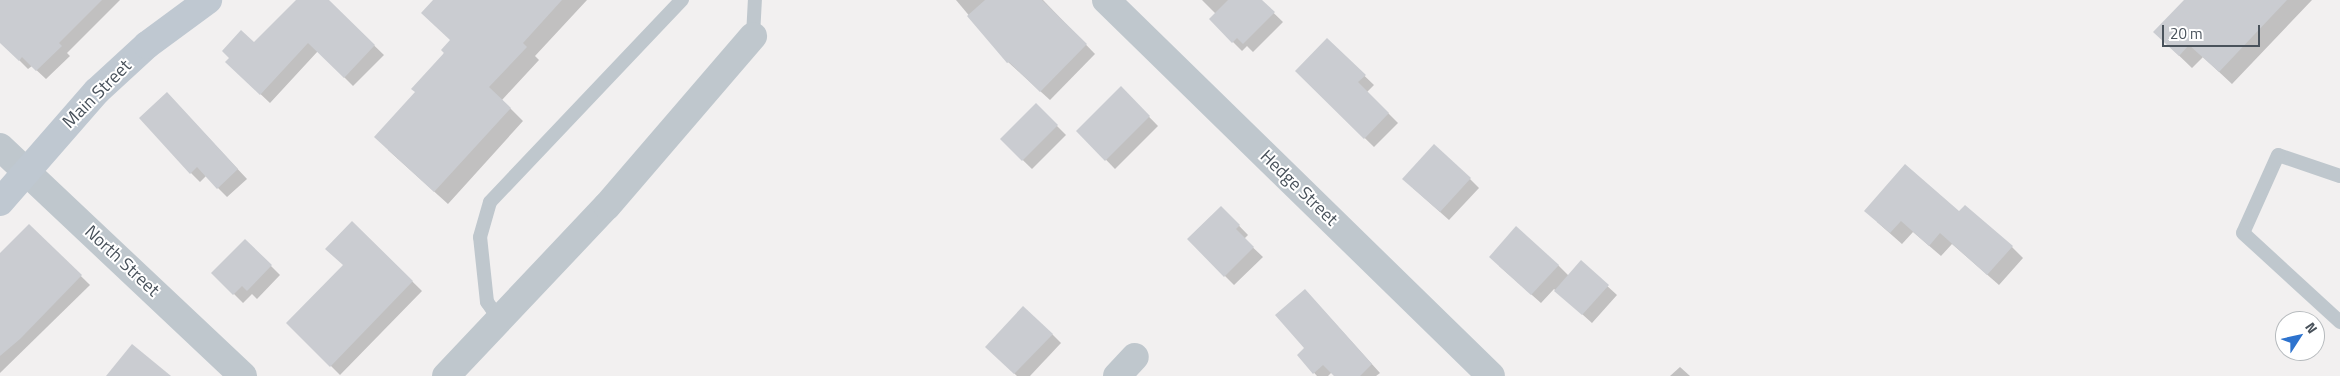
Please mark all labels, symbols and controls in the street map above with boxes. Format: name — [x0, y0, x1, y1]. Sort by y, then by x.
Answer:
scale bar — [2165, 15, 2262, 47]
text: 20 m — [2170, 22, 2203, 45]
street label: Main Street — [58, 55, 136, 133]
street label: Hedge Street — [1256, 146, 1342, 230]
street label: North Street — [80, 221, 164, 301]
north arrow — [2275, 311, 2325, 361]
text: N — [2300, 318, 2323, 338]

